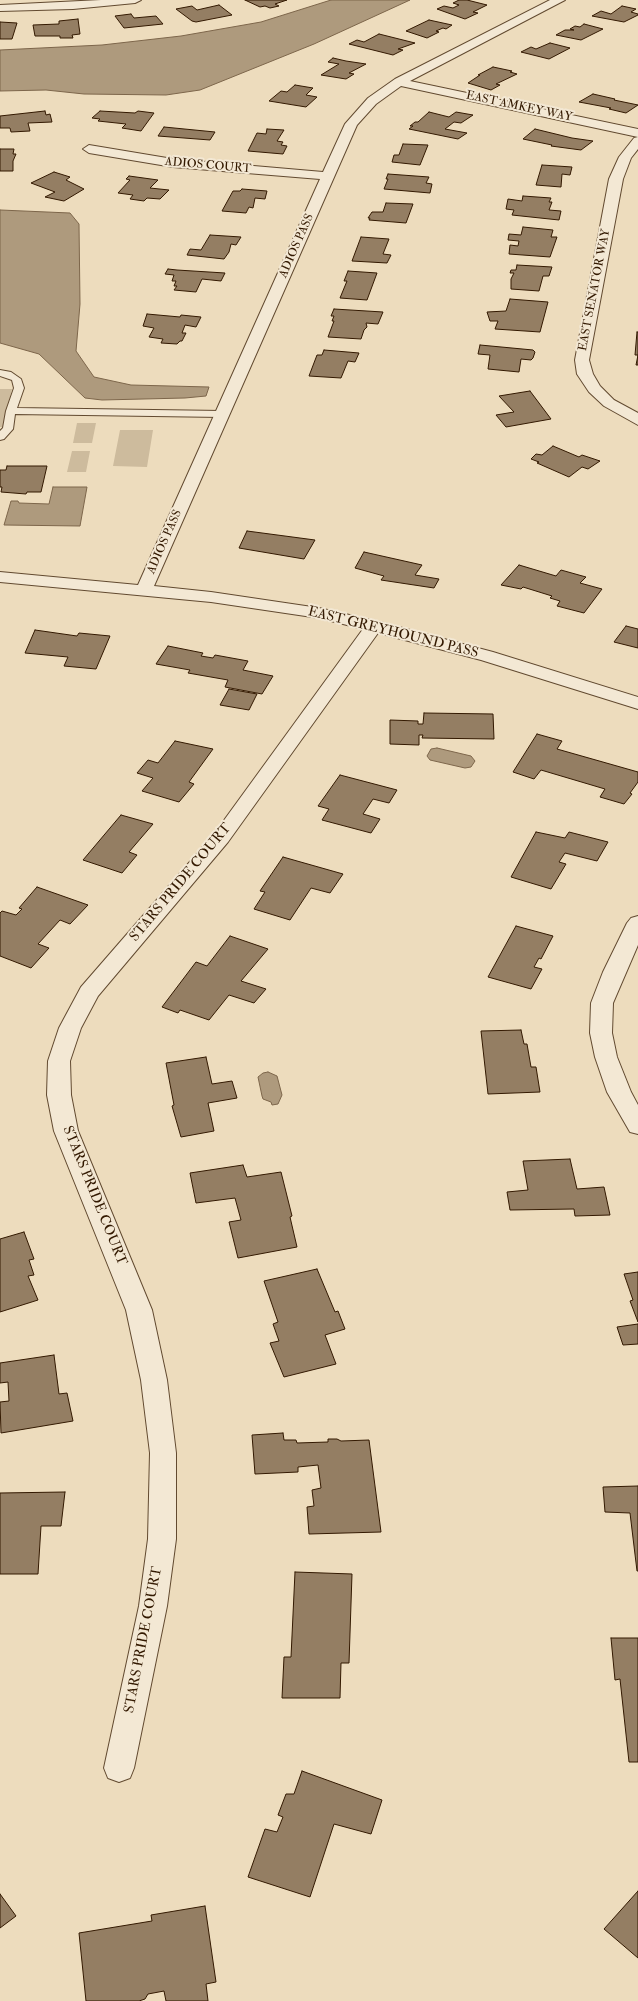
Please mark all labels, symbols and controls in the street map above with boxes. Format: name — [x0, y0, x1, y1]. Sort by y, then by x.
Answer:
street label: EAST AMKEY WAY — [464, 89, 574, 125]
street label: ADIOS COURT — [164, 155, 252, 177]
street label: ADIOS PASS — [276, 212, 318, 280]
street label: EAST SENATOR WAY — [576, 228, 614, 352]
street label: ADIOS PASS — [144, 508, 186, 576]
street label: EAST GREYHOUND PASS — [306, 604, 480, 662]
street label: STARS PRIDE COURT — [127, 821, 235, 945]
street label: STARS PRIDE COURT — [58, 1124, 130, 1268]
street label: STARS PRIDE COURT — [122, 1565, 166, 1715]

